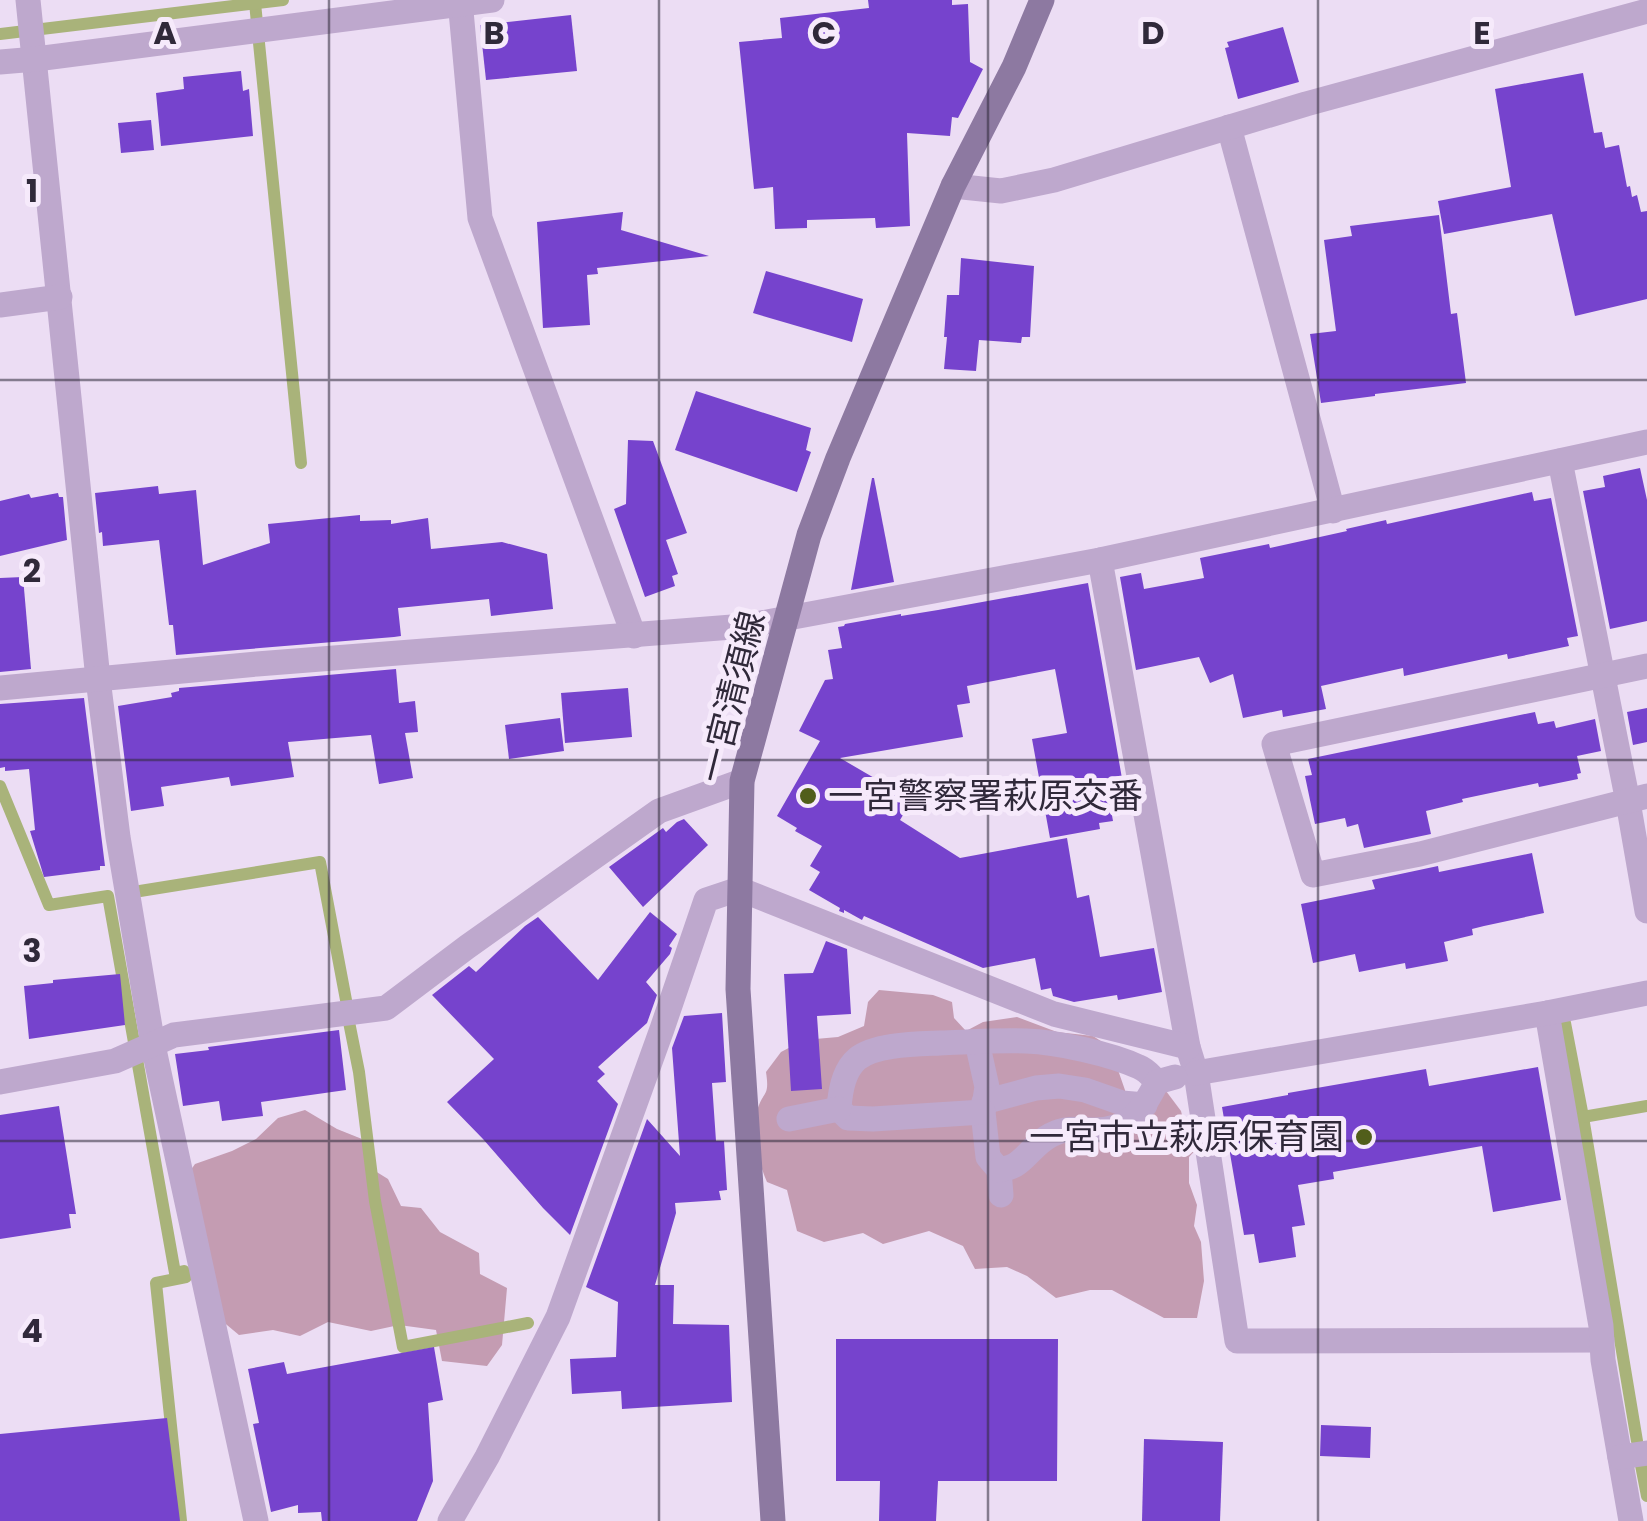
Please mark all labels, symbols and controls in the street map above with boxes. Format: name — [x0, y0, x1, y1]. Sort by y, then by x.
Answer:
text: A — [153, 10, 177, 55]
text: B — [483, 10, 505, 55]
text: C — [812, 10, 836, 55]
text: D — [1141, 10, 1165, 55]
text: E — [1473, 10, 1491, 55]
text: 1 — [26, 168, 38, 213]
text: 2 — [23, 548, 41, 593]
street label: 一宮清須線 — [687, 606, 776, 788]
place label: 一宮警察署萩原交番 — [828, 771, 1143, 820]
marker: 一宮警察署萩原交番 — [797, 785, 819, 807]
text: 3 — [22, 928, 42, 973]
place label: 一宮市立萩原保育園 — [1029, 1112, 1344, 1161]
marker: 一宮市立萩原保育園 — [1353, 1126, 1375, 1148]
text: 4 — [21, 1308, 43, 1353]

